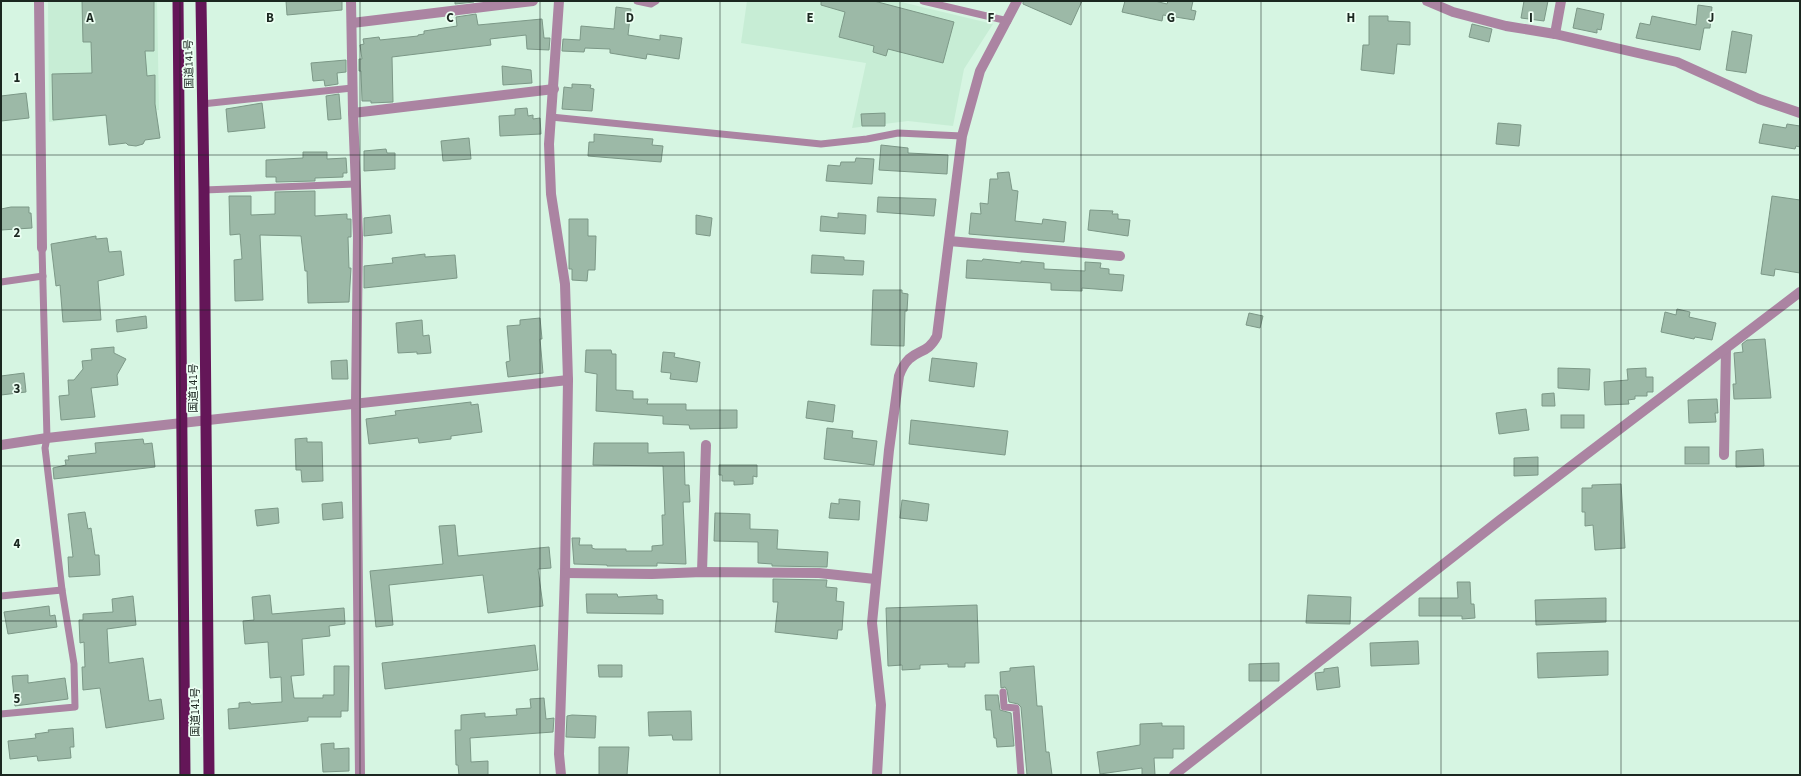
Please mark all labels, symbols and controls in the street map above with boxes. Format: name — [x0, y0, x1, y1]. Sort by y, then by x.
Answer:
text: A — [85, 9, 94, 27]
text: B — [266, 9, 274, 27]
text: C — [446, 9, 454, 27]
text: D — [626, 9, 634, 27]
text: E — [806, 9, 814, 27]
text: F — [988, 9, 995, 27]
text: G — [1167, 9, 1175, 27]
text: H — [1347, 9, 1355, 27]
text: I — [1529, 9, 1533, 27]
text: J — [1708, 9, 1714, 27]
street label: 国道141号 — [181, 39, 197, 89]
text: 1 — [14, 69, 21, 87]
text: 2 — [14, 224, 21, 242]
street label: 国道141号 — [186, 363, 201, 413]
text: 3 — [14, 380, 21, 398]
text: 4 — [14, 535, 21, 553]
street label: 国道141号 — [188, 687, 203, 737]
text: 5 — [14, 690, 21, 708]

